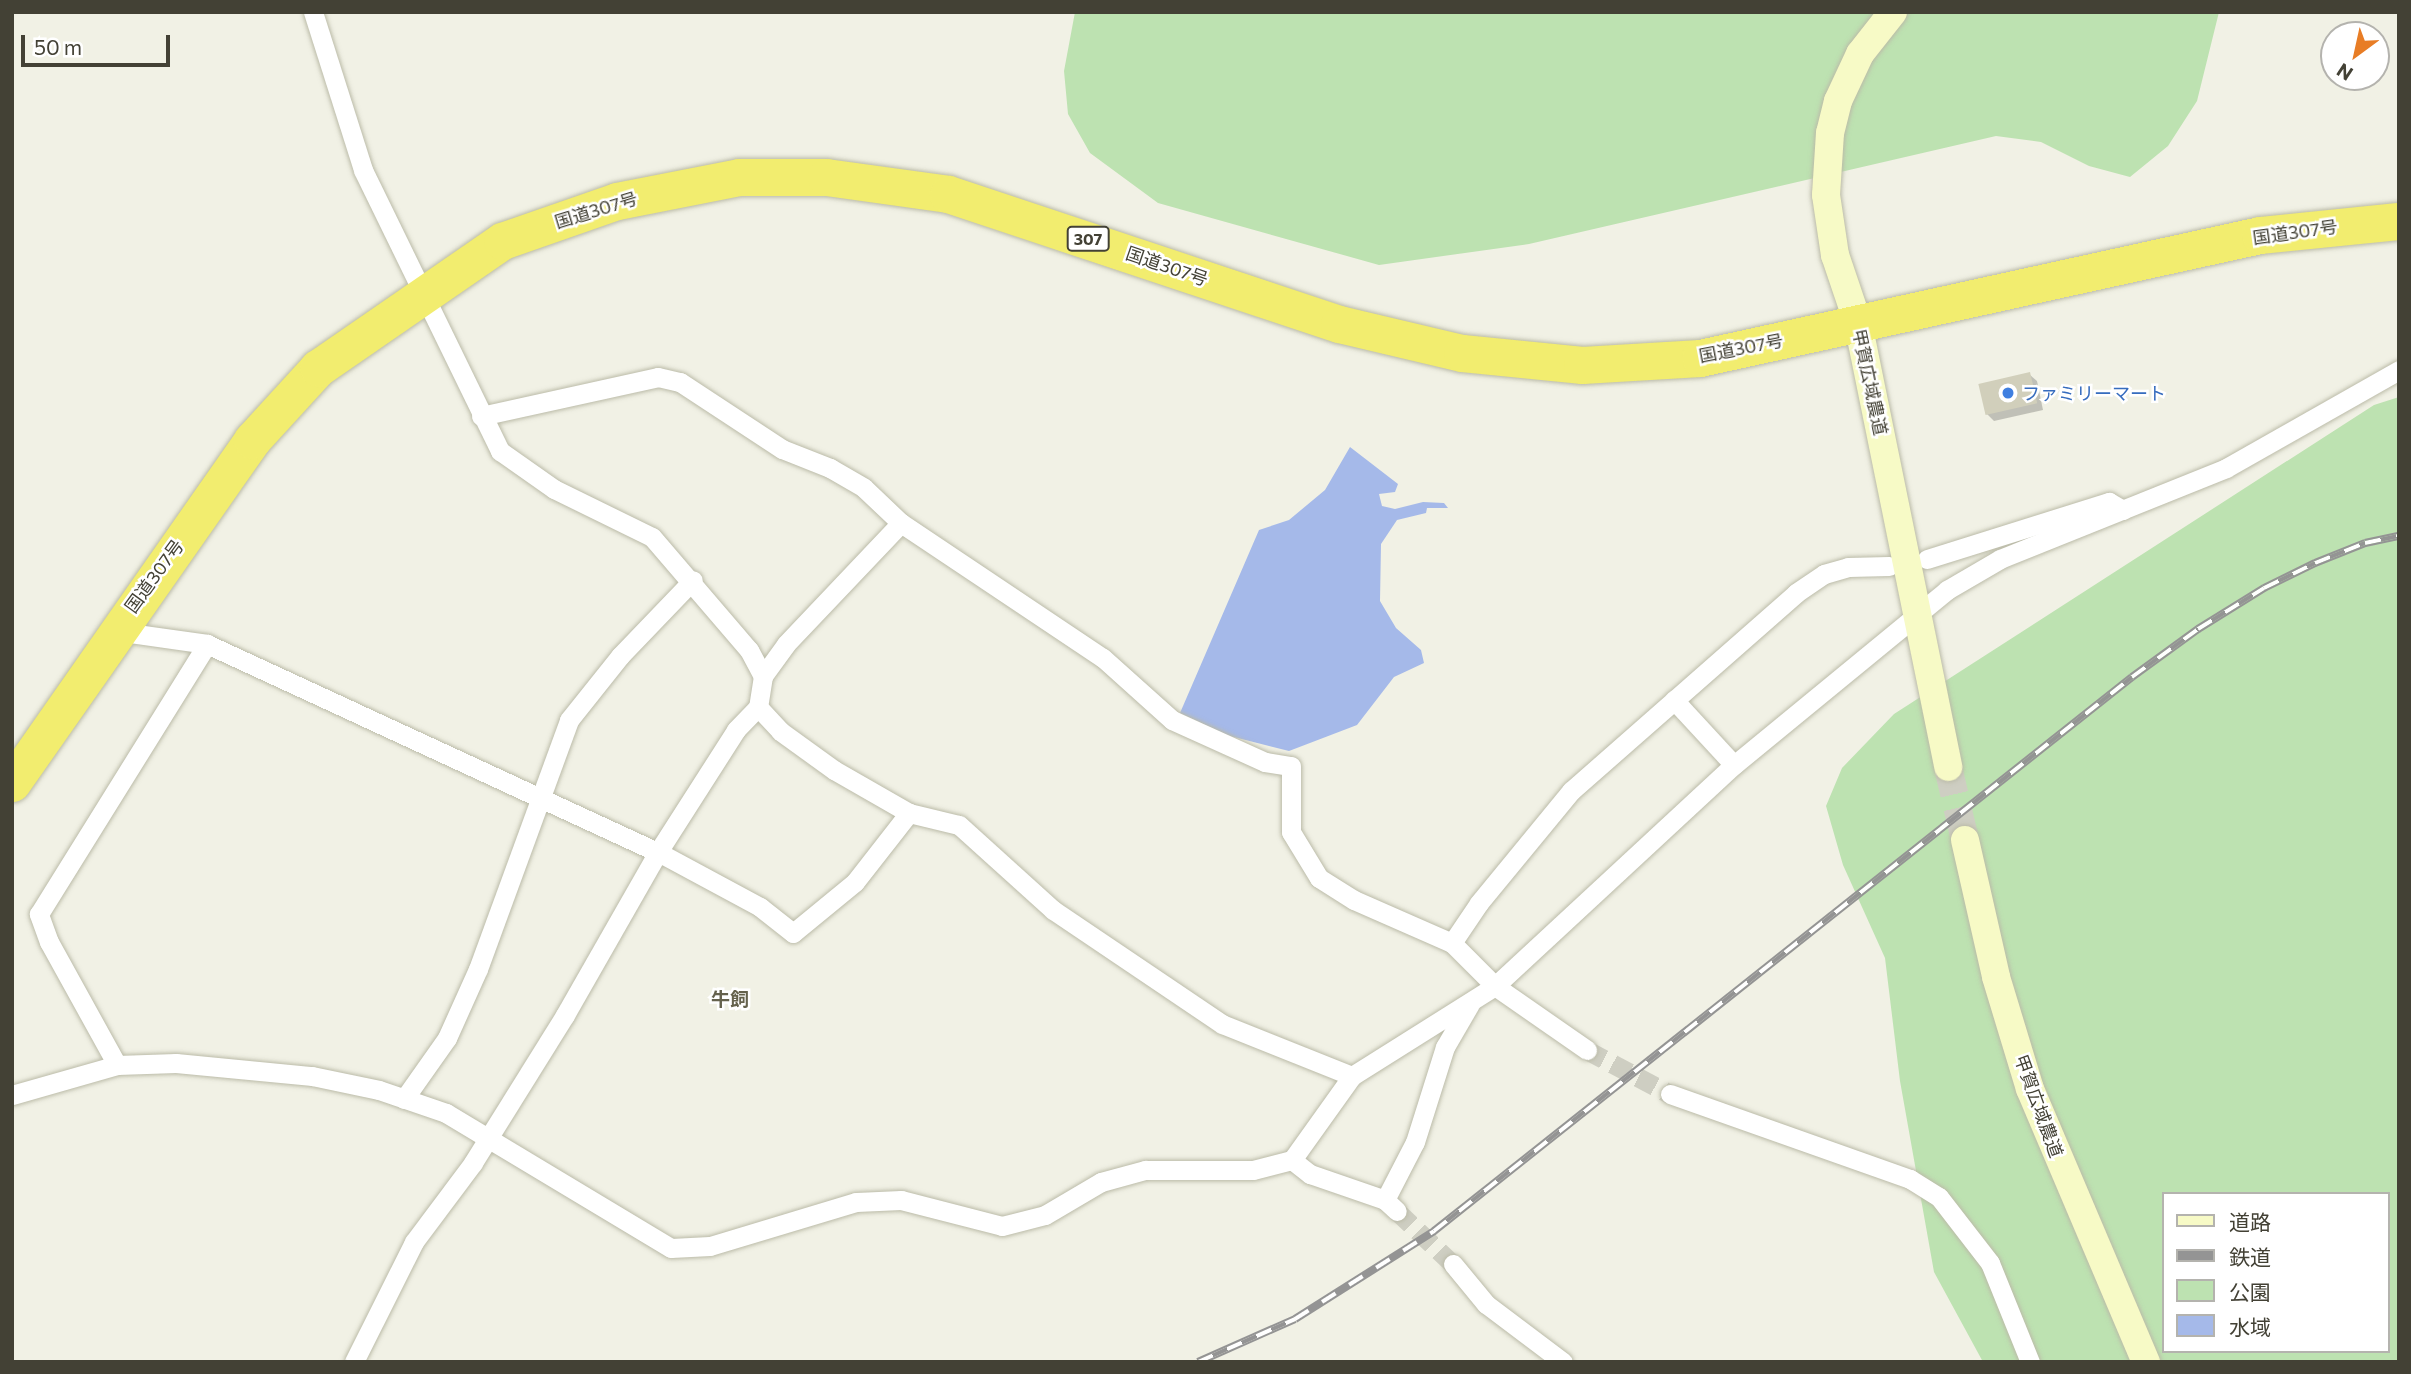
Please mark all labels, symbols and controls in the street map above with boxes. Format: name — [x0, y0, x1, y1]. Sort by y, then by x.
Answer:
scale bar — [24, 21, 173, 65]
north arrow — [2320, 21, 2390, 91]
text: 50 m — [34, 34, 82, 59]
text: N — [2332, 59, 2357, 86]
street label: 国道307号 — [552, 187, 640, 233]
street label: 国道307号 — [2251, 215, 2339, 249]
road number: 307 — [1065, 227, 1111, 252]
street label: 国道307号 — [1123, 242, 1211, 290]
street label: 甲賀広域農道 — [1848, 327, 1892, 437]
street label: 国道307号 — [1697, 329, 1785, 367]
place label: ファミリーマート — [2022, 382, 2166, 404]
marker: ファミリーマート — [2000, 385, 2016, 401]
street label: 国道307号 — [120, 535, 188, 617]
district label: 牛飼 — [711, 988, 749, 1010]
street label: 甲賀広域農道 — [2010, 1052, 2068, 1160]
legend — [2162, 1192, 2390, 1353]
text: 道路 — [2229, 1209, 2271, 1234]
text: 鉄道 — [2229, 1244, 2271, 1269]
text: 公園 — [2229, 1279, 2271, 1304]
text: 水域 — [2229, 1314, 2271, 1339]

